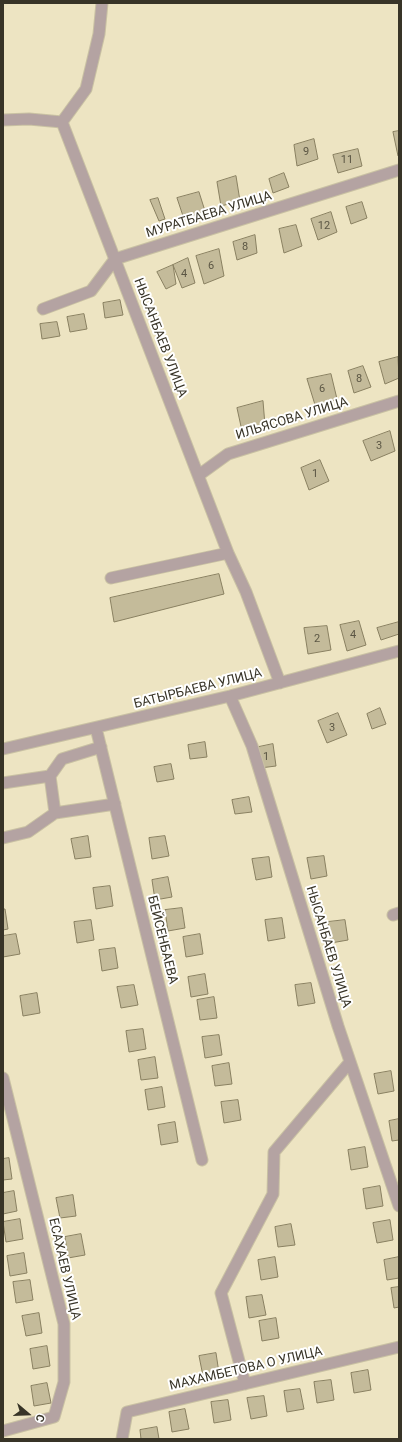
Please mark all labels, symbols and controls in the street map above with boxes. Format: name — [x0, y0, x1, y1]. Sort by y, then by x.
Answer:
house number: 9 — [303, 145, 309, 159]
house number: 11 — [341, 153, 353, 167]
street label: МУРАТБАЕВА УЛИЦА — [144, 188, 274, 242]
house number: 12 — [318, 219, 330, 233]
house number: 8 — [242, 240, 248, 254]
house number: 6 — [208, 259, 214, 273]
house number: 4 — [181, 267, 187, 281]
street label: НЫСАНБАЕВ УЛИЦА — [130, 276, 190, 400]
house number: 8 — [356, 372, 362, 386]
house number: 6 — [319, 382, 325, 396]
street label: ИЛЬЯСОВА УЛИЦА — [234, 394, 350, 444]
house number: 3 — [376, 439, 382, 453]
house number: 1 — [312, 467, 318, 481]
house number: 4 — [350, 628, 356, 642]
house number: 2 — [314, 632, 320, 646]
street label: БАТЫРБАЕВА УЛИЦА — [132, 666, 264, 712]
house number: 3 — [329, 721, 335, 735]
house number: 1 — [263, 750, 269, 764]
street label: НЫСАНБАЕВ УЛИЦА — [302, 884, 354, 1010]
street label: БЕЙСЕНБАЕВА — [143, 894, 181, 986]
street label: ЕСАХАЕВ УЛИЦА — [45, 1217, 83, 1321]
street label: МАХАМБЕТОВА О УЛИЦА — [168, 1344, 324, 1394]
north arrow — [8, 1394, 48, 1434]
text: С — [33, 1413, 47, 1424]

